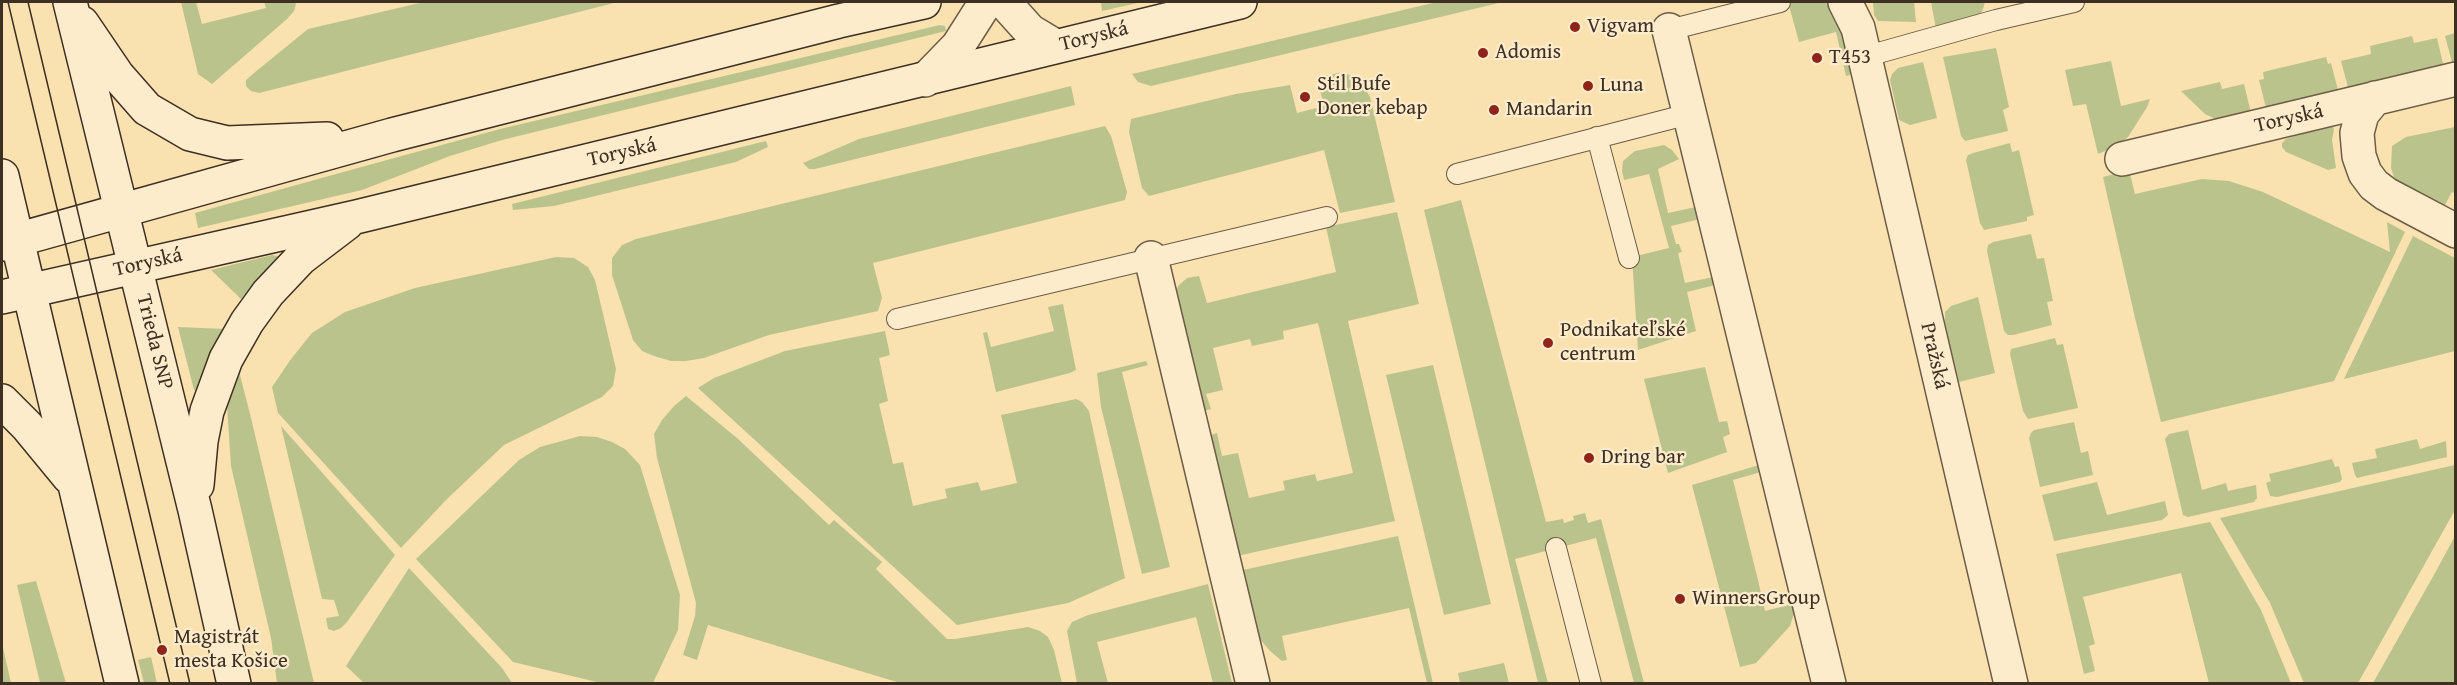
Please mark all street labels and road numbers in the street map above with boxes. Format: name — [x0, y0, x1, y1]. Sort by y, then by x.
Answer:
street label: Toryská — [1057, 16, 1131, 58]
street label: Toryská — [2252, 99, 2326, 139]
street label: Toryská — [585, 133, 659, 173]
street label: Toryská — [111, 243, 185, 283]
street label: Trieda SNP — [130, 292, 178, 392]
street label: Pražská — [1914, 320, 1954, 392]

